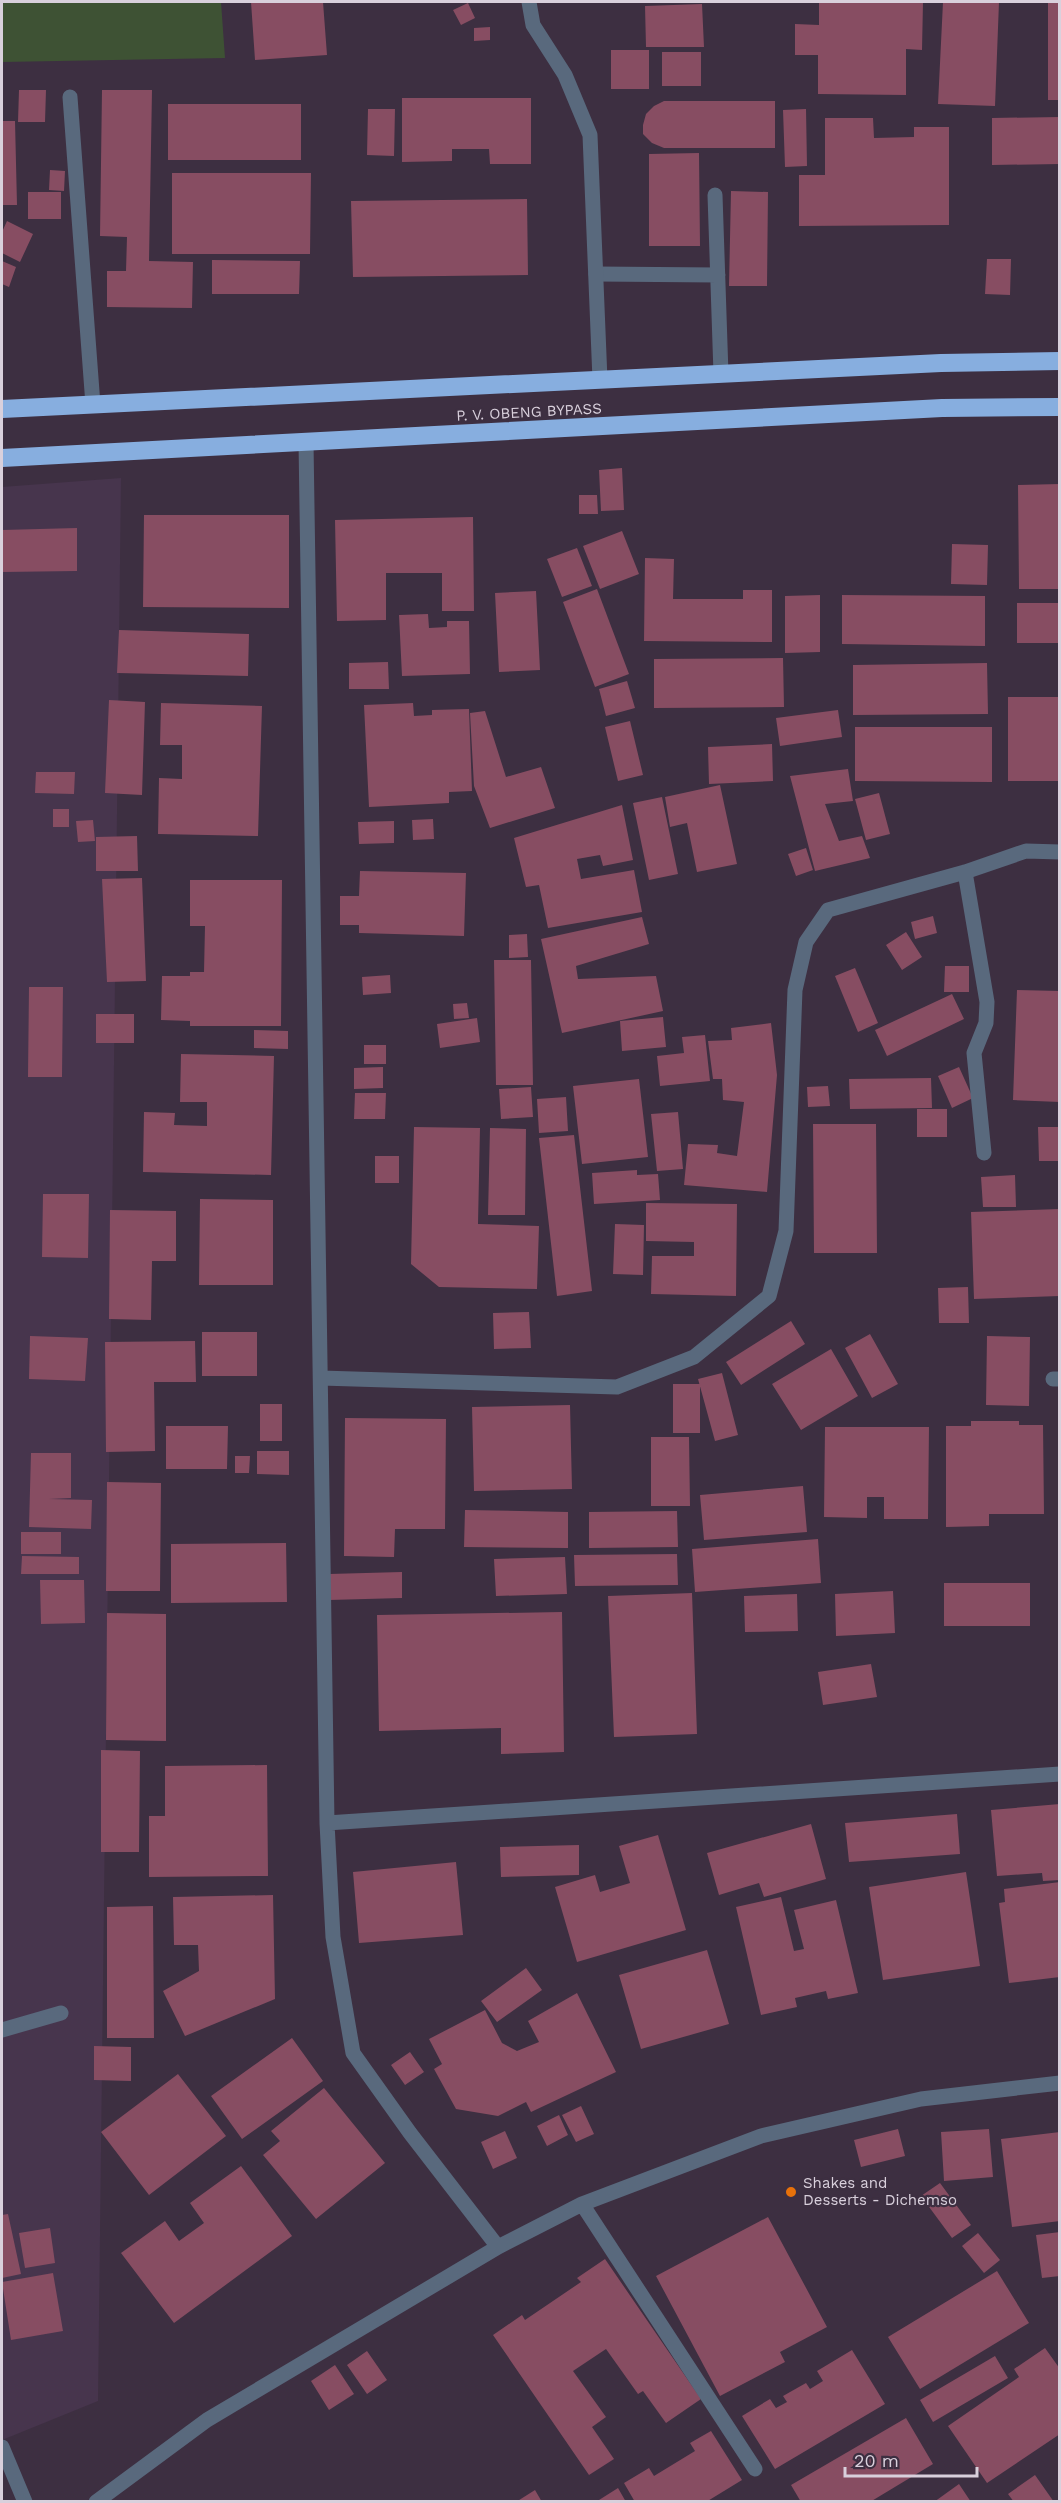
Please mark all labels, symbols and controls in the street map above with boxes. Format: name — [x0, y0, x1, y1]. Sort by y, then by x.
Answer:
street label: P. V. OBENG BYPASS — [456, 399, 602, 425]
place label: Shakes and Desserts - Dichemso — [803, 2174, 957, 2209]
marker: Shakes and Desserts - Dichemso — [784, 2185, 798, 2199]
scale bar — [845, 2440, 977, 2478]
text: 20 m — [854, 2450, 899, 2471]

